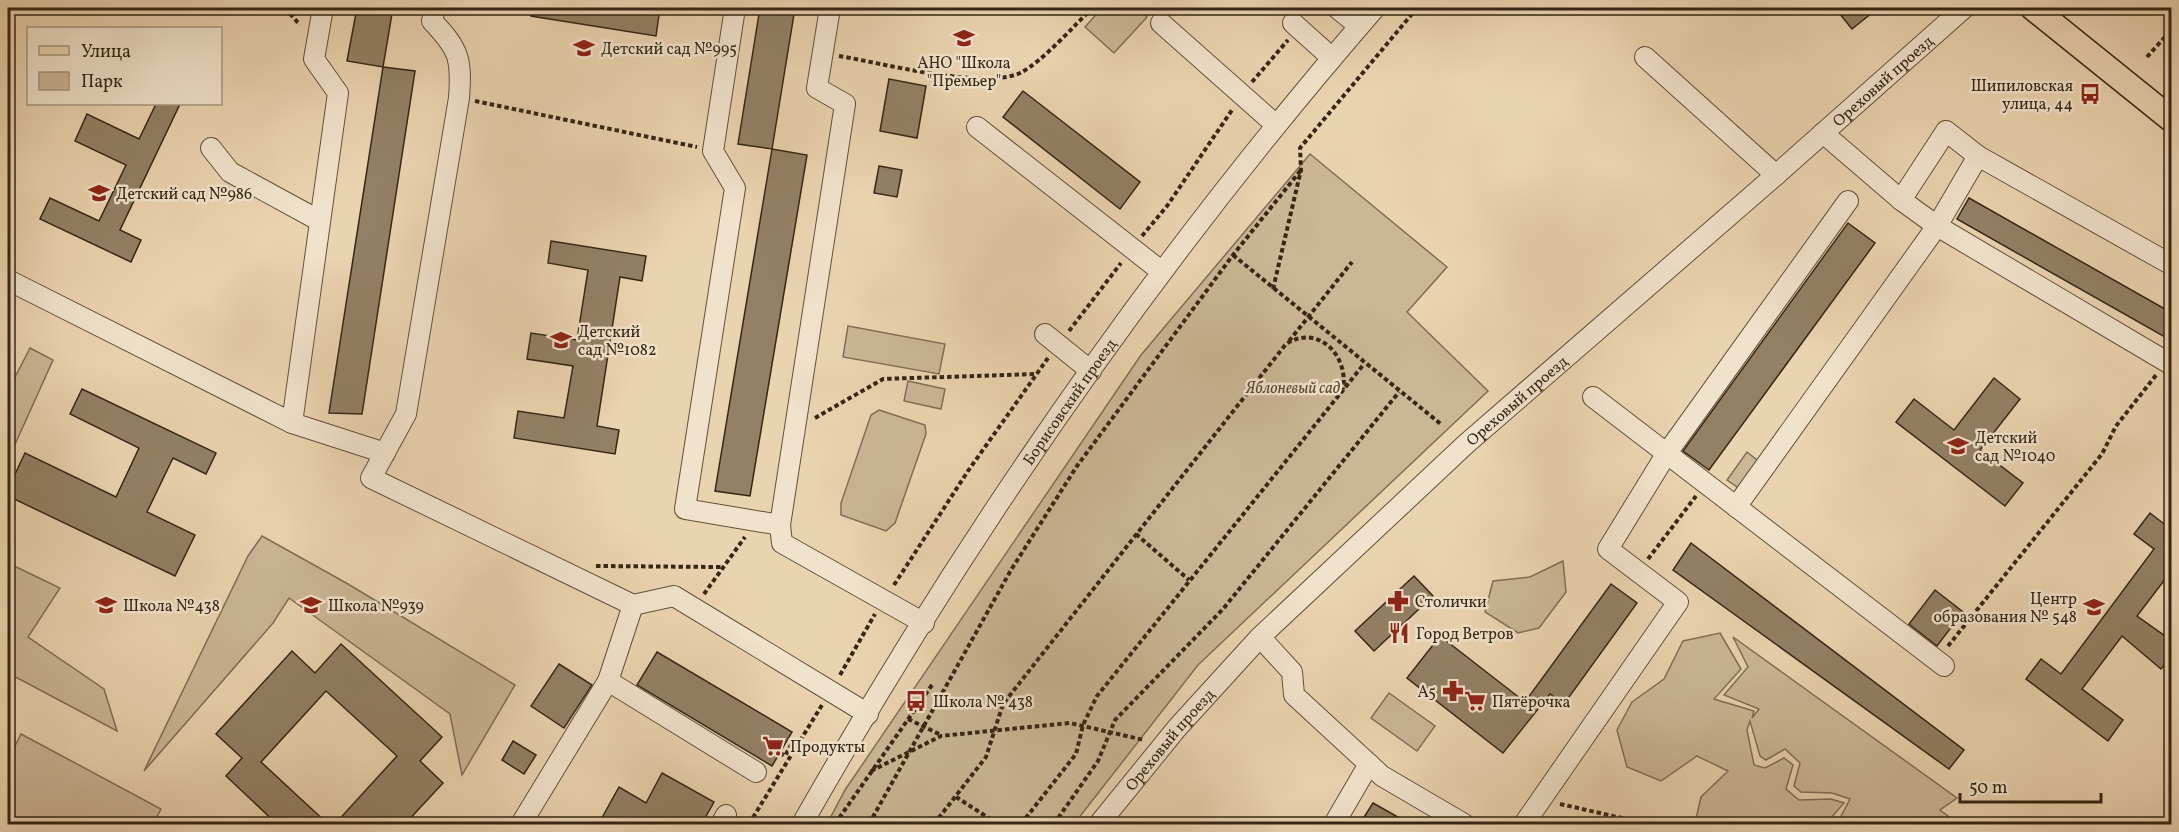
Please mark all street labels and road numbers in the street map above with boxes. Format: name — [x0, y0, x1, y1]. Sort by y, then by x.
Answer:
street label: Ореховый проезд — [1829, 31, 1939, 133]
street label: Борисовский проезд — [1019, 335, 1123, 470]
street label: Ореховый проезд — [1462, 351, 1573, 452]
street label: Ореховый проезд — [1121, 685, 1221, 796]

